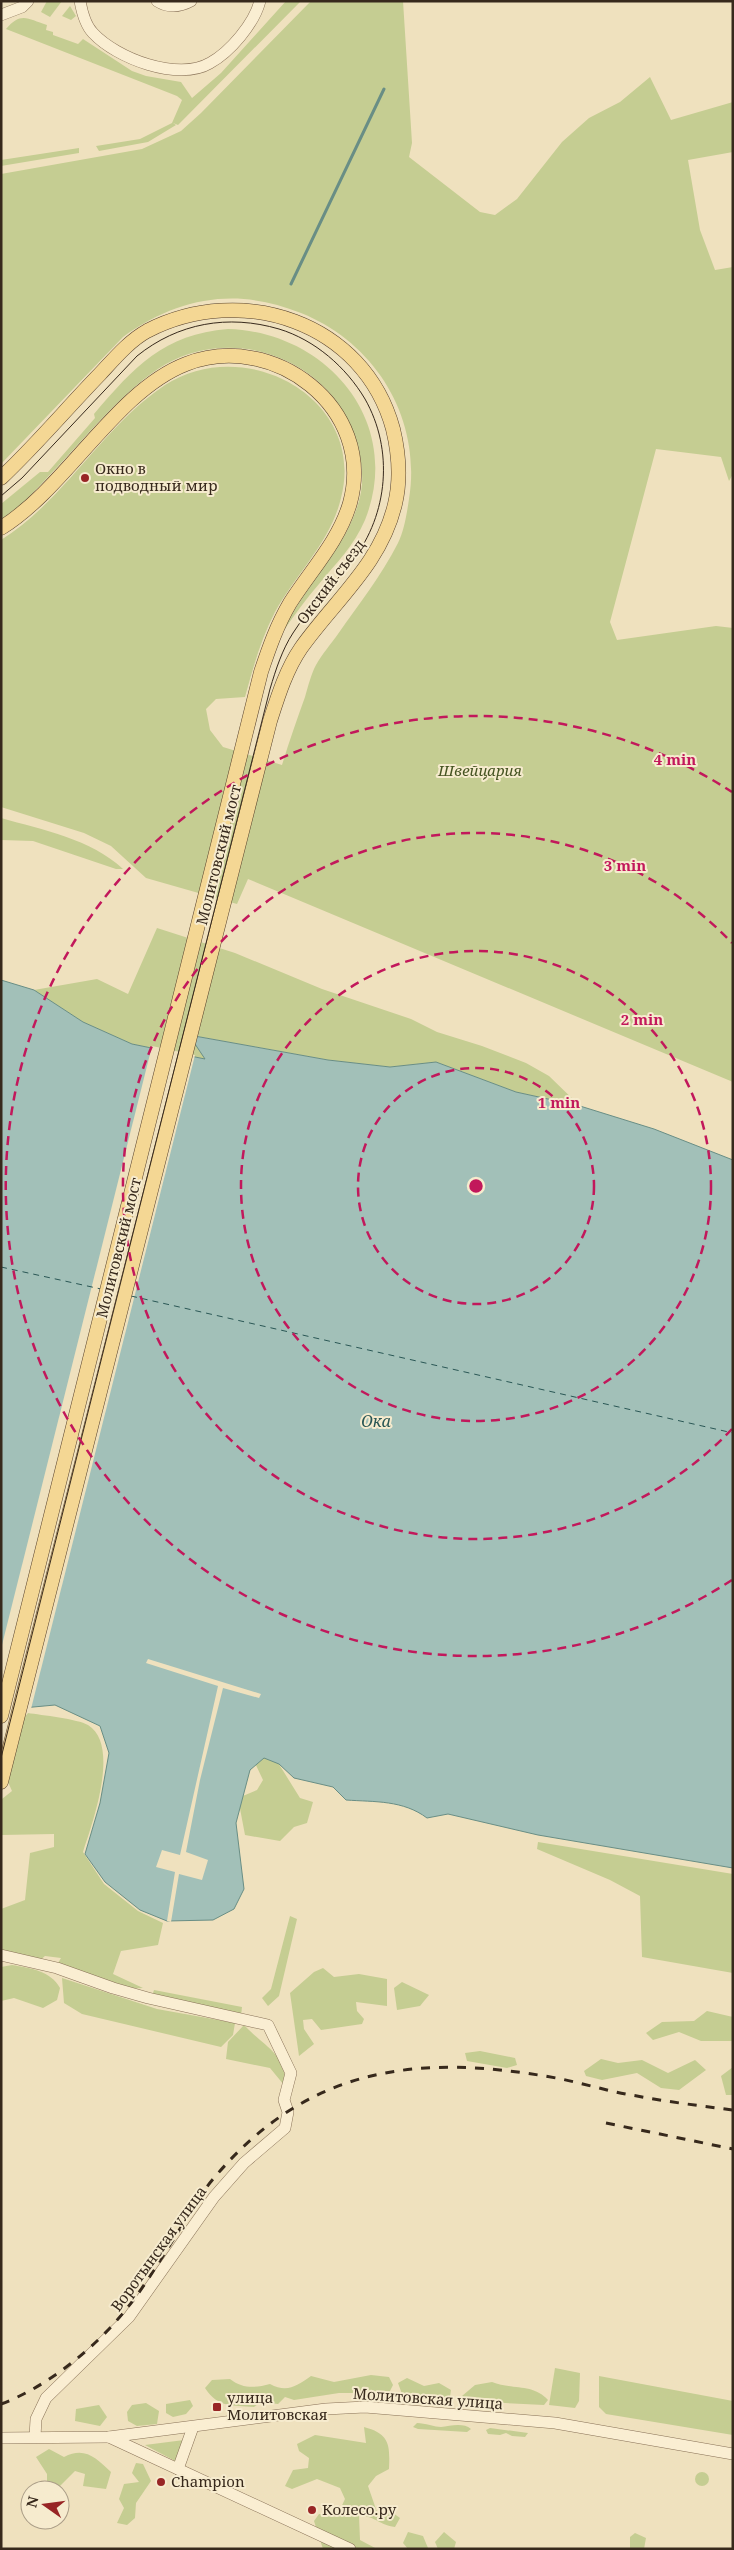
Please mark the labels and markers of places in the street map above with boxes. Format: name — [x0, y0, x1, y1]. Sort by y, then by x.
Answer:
place label: Окно в подводный мир — [95, 458, 217, 495]
marker: Окно в подводный мир — [79, 472, 91, 484]
centre of rings — [467, 1177, 485, 1195]
place label: улица Молитовская — [227, 2387, 328, 2424]
marker: улица Молитовская — [211, 2401, 223, 2413]
place label: Champion — [171, 2471, 245, 2491]
marker: Champion — [155, 2476, 167, 2488]
place label: Колесо.ру — [322, 2499, 397, 2519]
marker: Колесо.ру — [306, 2504, 318, 2516]

